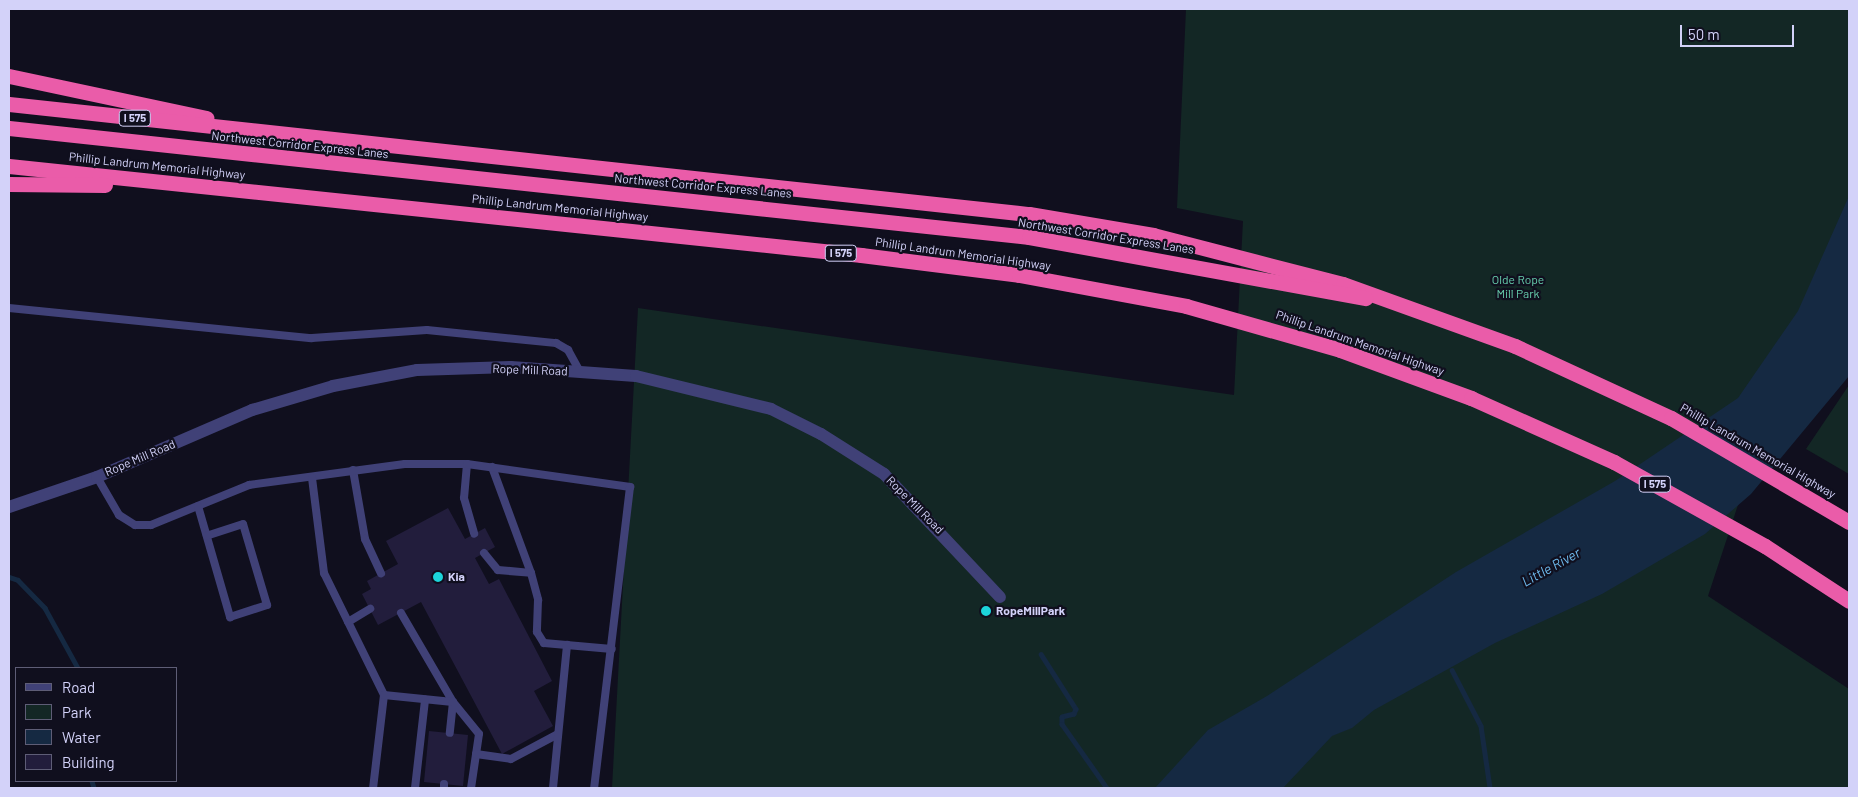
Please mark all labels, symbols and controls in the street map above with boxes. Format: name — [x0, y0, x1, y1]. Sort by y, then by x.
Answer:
scale bar — [1683, 15, 1797, 47]
text: 50 m — [1688, 25, 1720, 43]
road number: I 575 — [119, 110, 151, 126]
street label: Northwest Corridor Express Lanes — [211, 129, 389, 161]
street label: Phillip Landrum Memorial Highway — [68, 150, 246, 182]
street label: Northwest Corridor Express Lanes — [614, 171, 792, 201]
street label: Phillip Landrum Memorial Highway — [471, 192, 649, 224]
street label: Northwest Corridor Express Lanes — [1017, 215, 1195, 257]
street label: Phillip Landrum Memorial Highway — [874, 235, 1052, 273]
road number: I 575 — [825, 244, 857, 262]
park label: Olde Rope Mill Park — [1492, 273, 1544, 301]
street label: Phillip Landrum Memorial Highway — [1274, 307, 1446, 379]
street label: Rope Mill Road — [492, 361, 568, 379]
street label: Phillip Landrum Memorial Highway — [1678, 400, 1838, 502]
street label: Rope Mill Road — [103, 437, 177, 479]
street label: Rope Mill Road — [883, 473, 947, 537]
road number: I 575 — [1639, 476, 1671, 492]
water label: Little River — [1519, 544, 1583, 590]
place label: Kia — [448, 570, 465, 584]
marker: Kia — [432, 571, 444, 583]
place label: RopeMillPark — [996, 604, 1065, 618]
marker: RopeMillPark — [980, 605, 992, 617]
legend — [15, 667, 178, 782]
text: Road — [62, 678, 95, 696]
text: Park — [62, 703, 91, 721]
text: Water — [62, 728, 101, 746]
text: Building — [62, 753, 115, 771]

